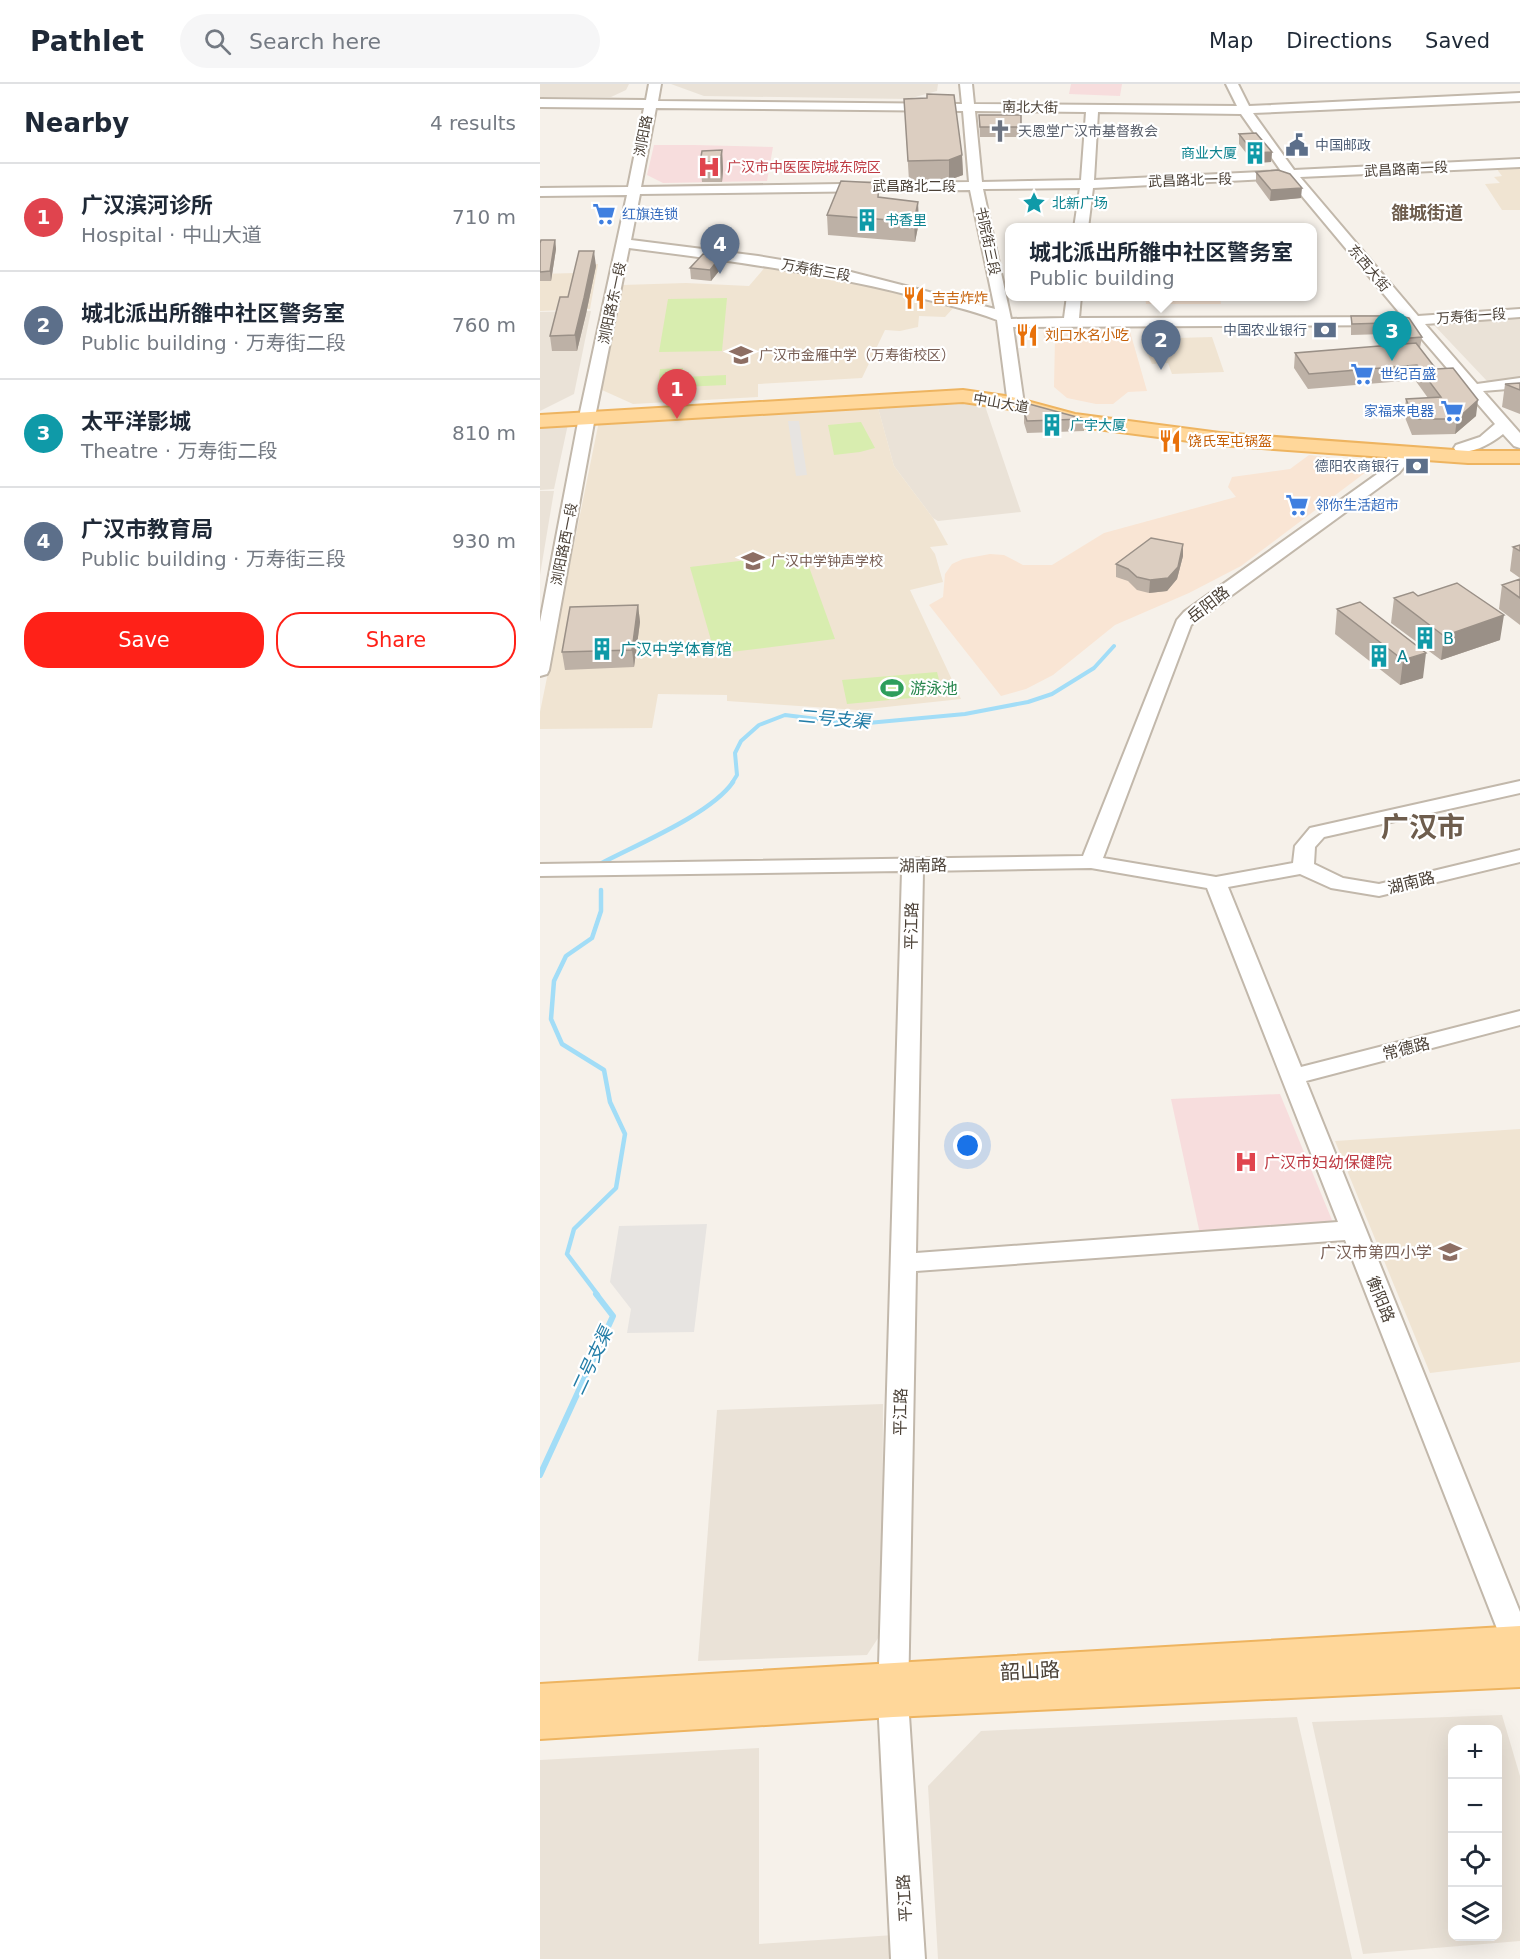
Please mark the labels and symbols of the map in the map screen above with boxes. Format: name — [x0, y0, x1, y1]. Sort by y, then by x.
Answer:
street label: 南北大街 — [1002, 99, 1058, 115]
street label: 浏阳路 — [631, 114, 655, 158]
church icon: 天恩堂广汉市基督教会 — [987, 118, 1013, 144]
place label: 天恩堂广汉市基督教会 — [1018, 123, 1158, 139]
public building icon: 中国邮政 — [1284, 132, 1310, 158]
place label: 中国邮政 — [1315, 137, 1371, 153]
building icon: 商业大厦 — [1242, 140, 1268, 166]
place label: 商业大厦 — [1181, 145, 1237, 161]
hospital icon: 广汉市中医医院城东院区 — [696, 154, 722, 180]
place label: 广汉市中医医院城东院区 — [727, 159, 881, 175]
street label: 武昌路南一段 — [1364, 159, 1448, 179]
street label: 武昌路北一段 — [1148, 171, 1232, 189]
street label: 武昌路北二段 — [872, 178, 956, 194]
place icon: 北新广场 — [1021, 190, 1047, 216]
place label: 北新广场 — [1052, 195, 1108, 211]
supermarket icon: 红旗连锁 — [591, 201, 617, 227]
district label: 雒城街道 — [1391, 202, 1463, 223]
street label: 书院街三段 — [973, 205, 1003, 277]
place label: 红旗连锁 — [622, 206, 678, 222]
building icon: 书香里 — [854, 207, 880, 233]
place label: 书香里 — [885, 212, 927, 228]
pin: 4 — [700, 224, 740, 274]
street label: 东西大街 — [1345, 241, 1393, 295]
street label: 万寿街三段 — [780, 256, 852, 284]
street label: 浏阳路东一段 — [595, 260, 629, 346]
restaurant icon: 吉吉炸炸 — [901, 285, 927, 311]
place label: 吉吉炸炸 — [932, 290, 988, 306]
street label: 万寿街一段 — [1436, 306, 1506, 326]
pin: 3 — [1372, 312, 1412, 361]
bank icon: 中国农业银行 — [1312, 317, 1338, 343]
pin: 2 — [1142, 320, 1180, 370]
restaurant icon: 刘口水名小吃 — [1014, 322, 1040, 348]
place label: 中国农业银行 — [1223, 322, 1307, 338]
place label: 刘口水名小吃 — [1045, 327, 1129, 343]
school or university icon: 广汉市金雁中学（万寿街校区） — [728, 342, 754, 368]
place label: 广汉市金雁中学（万寿街校区） — [759, 347, 955, 363]
supermarket icon: 世纪百盛 — [1349, 361, 1375, 387]
place label: 世纪百盛 — [1380, 366, 1436, 382]
pin: 1 — [658, 370, 696, 419]
street label: 中山大道 — [972, 390, 1030, 416]
supermarket icon: 家福来电器 — [1439, 398, 1465, 424]
place label: 家福来电器 — [1364, 403, 1434, 419]
building icon: 广宇大厦 — [1039, 412, 1065, 438]
place label: 广宇大厦 — [1070, 417, 1126, 433]
restaurant icon: 饶氏军屯锅盔 — [1157, 428, 1183, 454]
place label: 饶氏军屯锅盔 — [1188, 433, 1272, 449]
bank icon: 德阳农商银行 — [1404, 453, 1430, 479]
place label: 德阳农商银行 — [1315, 458, 1399, 474]
supermarket icon: 邻你生活超市 — [1284, 492, 1310, 518]
place label: 邻你生活超市 — [1315, 497, 1399, 513]
street label: 浏阳路西一段 — [548, 501, 580, 587]
school or university icon: 广汉中学钟声学校 — [740, 548, 766, 574]
place label: 广汉中学钟声学校 — [771, 553, 883, 569]
street label: 岳阳路 — [1184, 582, 1233, 627]
building icon: B — [1412, 625, 1438, 651]
place label: B — [1443, 629, 1454, 648]
building icon: 广汉中学体育馆 — [589, 636, 615, 662]
place label: 广汉中学体育馆 — [620, 640, 732, 659]
building icon: A — [1366, 643, 1392, 669]
place label: A — [1397, 647, 1408, 666]
sports icon: 游泳池 — [879, 675, 905, 701]
place label: 游泳池 — [910, 679, 958, 698]
water label: 二号支渠 — [797, 705, 874, 732]
district label: 广汉市 — [1381, 811, 1465, 844]
street label: 湖南路 — [899, 856, 947, 875]
street label: 湖南路 — [1386, 867, 1437, 898]
street label: 平江路 — [902, 902, 921, 950]
street label: 常德路 — [1381, 1033, 1432, 1064]
your location — [953, 1131, 982, 1160]
hospital icon: 广汉市妇幼保健院 — [1233, 1149, 1259, 1175]
place label: 广汉市妇幼保健院 — [1264, 1153, 1392, 1172]
school or university icon: 广汉市第四小学 — [1437, 1239, 1463, 1265]
place label: 广汉市第四小学 — [1320, 1243, 1432, 1262]
street label: 衡阳路 — [1363, 1273, 1398, 1325]
water label: 二号支渠 — [567, 1321, 618, 1398]
street label: 平江路 — [891, 1388, 910, 1436]
street label: 韶山路 — [999, 1657, 1061, 1685]
street label: 平江路 — [894, 1874, 915, 1922]

